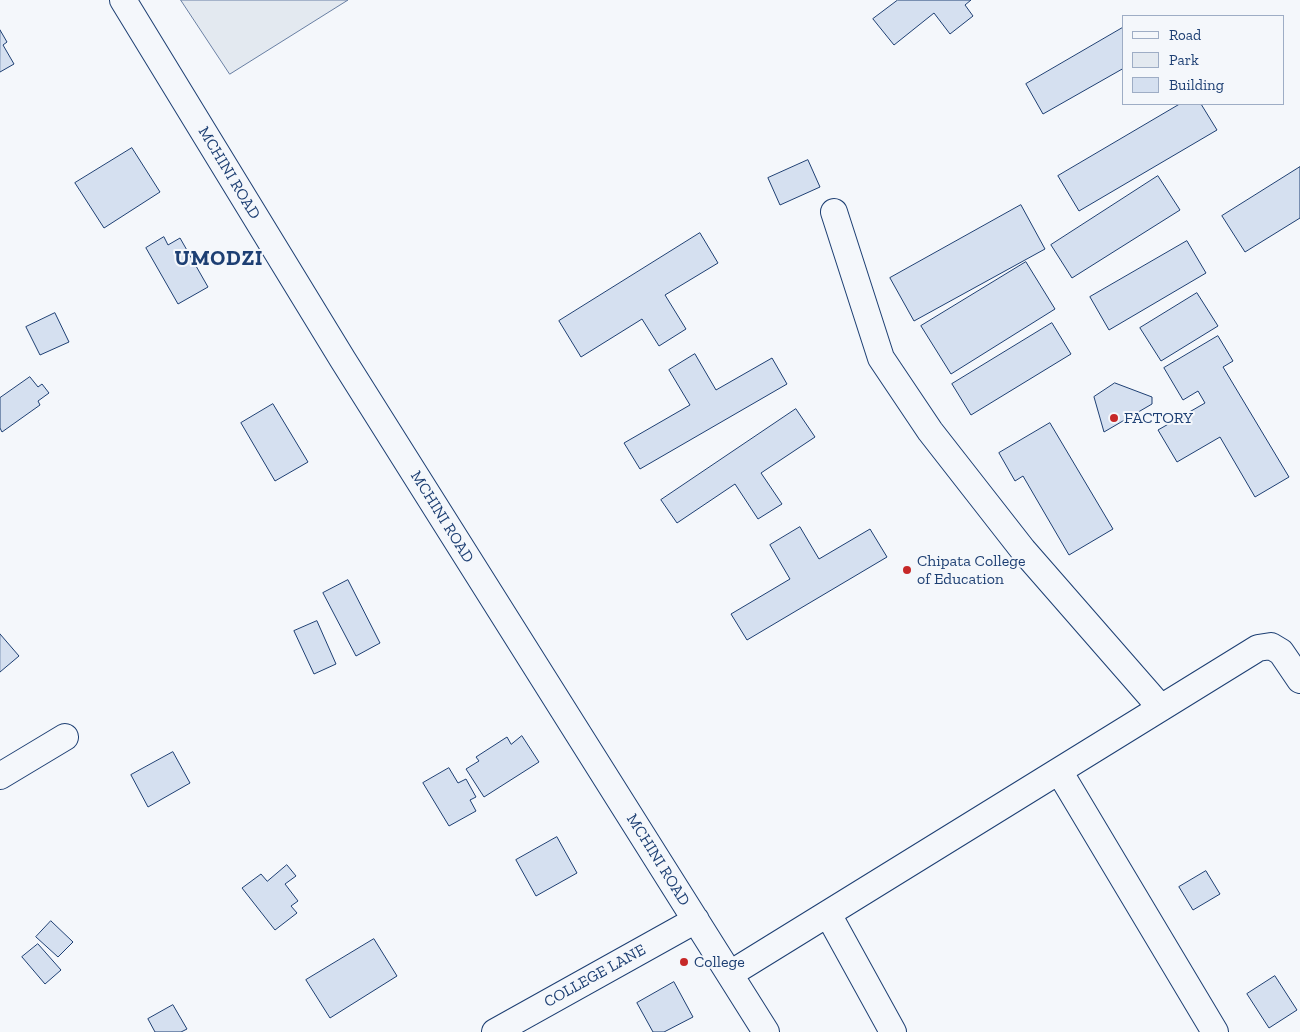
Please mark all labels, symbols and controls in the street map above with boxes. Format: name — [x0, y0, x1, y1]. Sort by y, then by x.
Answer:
legend — [1122, 15, 1285, 105]
text: Road — [1169, 26, 1201, 44]
text: Park — [1169, 51, 1199, 69]
text: Building — [1169, 76, 1224, 94]
street label: MCHINI ROAD — [194, 123, 264, 223]
district label: UMODZI — [174, 246, 264, 272]
place label: FACTORY — [1124, 408, 1193, 428]
marker: FACTORY — [1108, 412, 1120, 424]
street label: MCHINI ROAD — [406, 468, 478, 566]
place label: Chipata College of Education — [917, 551, 1025, 589]
marker: Chipata College of Education — [901, 564, 913, 576]
street label: MCHINI ROAD — [622, 811, 694, 909]
street label: COLLEGE LANE — [541, 940, 649, 1012]
place label: College — [694, 952, 745, 972]
marker: College — [678, 956, 690, 968]

